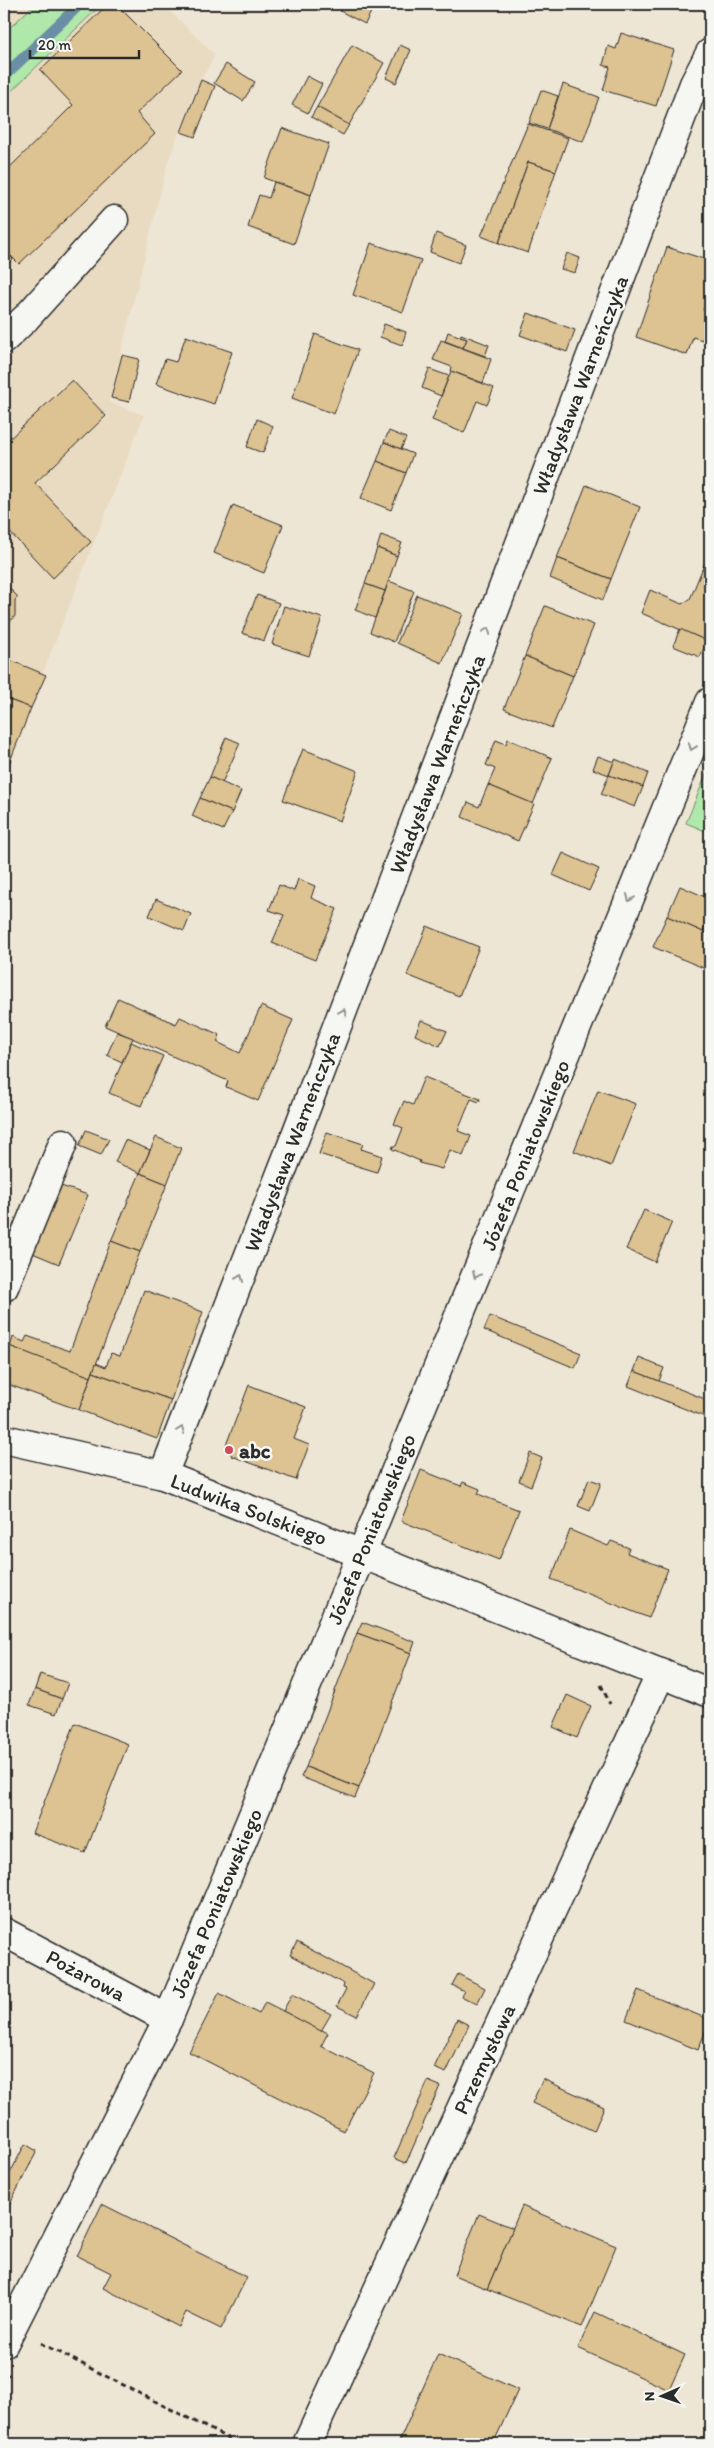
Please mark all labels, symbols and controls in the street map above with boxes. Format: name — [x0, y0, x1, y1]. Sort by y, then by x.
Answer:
scale bar — [30, 28, 139, 60]
text: 20 m — [38, 36, 72, 54]
street label: Władysława Warneńczyka — [527, 272, 633, 498]
one-way arrow — [481, 628, 491, 636]
street label: Władysława Warneńczyka — [384, 651, 490, 877]
one-way arrow — [687, 743, 697, 751]
one-way arrow — [626, 893, 637, 902]
one-way arrow — [337, 1009, 347, 1017]
street label: Władysława Warneńczyka — [239, 1029, 345, 1255]
street label: Józefa Poniatowskiego — [475, 1056, 575, 1254]
one-way arrow — [472, 1270, 482, 1279]
one-way arrow — [234, 1274, 244, 1283]
one-way arrow — [175, 1426, 185, 1434]
street label: Józefa Poniatowskiego — [321, 1430, 421, 1628]
place label: abc — [239, 1438, 271, 1463]
marker: abc — [223, 1444, 235, 1456]
street label: Ludwika Solskiego — [167, 1468, 331, 1550]
street label: Józefa Poniatowskiego — [165, 1805, 267, 2001]
street label: Pożarowa — [42, 1944, 130, 2006]
street label: Przemysłowa — [448, 2000, 520, 2118]
north arrow — [636, 2370, 686, 2420]
text: N — [641, 2391, 658, 2401]

